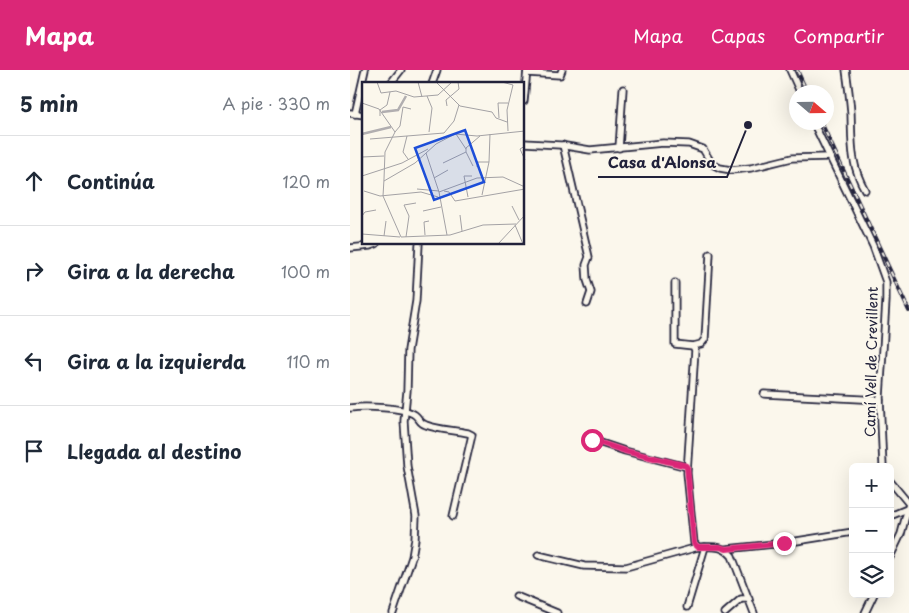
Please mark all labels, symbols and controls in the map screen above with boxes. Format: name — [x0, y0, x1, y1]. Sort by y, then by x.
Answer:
text: Mapa — [25, 17, 94, 53]
text: Mapa — [633, 22, 683, 49]
text: Capas — [711, 22, 765, 49]
text: Compartir — [793, 22, 884, 49]
inset map — [362, 82, 525, 245]
north arrow — [789, 85, 834, 130]
text: 5 min — [20, 87, 78, 119]
text: A pie · 330 m — [222, 91, 330, 115]
callout: Casa d'Alonsa — [598, 147, 727, 177]
text: Casa d'Alonsa — [608, 150, 716, 173]
icon: ahead — [20, 167, 48, 195]
text: Continúa — [67, 167, 155, 195]
text: 120 m — [283, 169, 330, 193]
icon: right — [20, 257, 48, 285]
text: Gira a la derecha — [67, 257, 235, 285]
text: 100 m — [281, 259, 330, 283]
street label: Camí Vell de Crevillent — [859, 286, 883, 437]
icon: left — [20, 347, 48, 375]
text: Gira a la izquierda — [67, 347, 246, 375]
text: 110 m — [287, 349, 330, 373]
route start — [581, 429, 604, 452]
icon: arrive — [20, 437, 48, 465]
text: Llegada al destino — [67, 437, 241, 465]
map controls — [849, 463, 894, 598]
button: + — [849, 463, 894, 508]
button: − — [849, 508, 894, 553]
route end — [773, 532, 796, 555]
button: layers — [849, 553, 894, 598]

